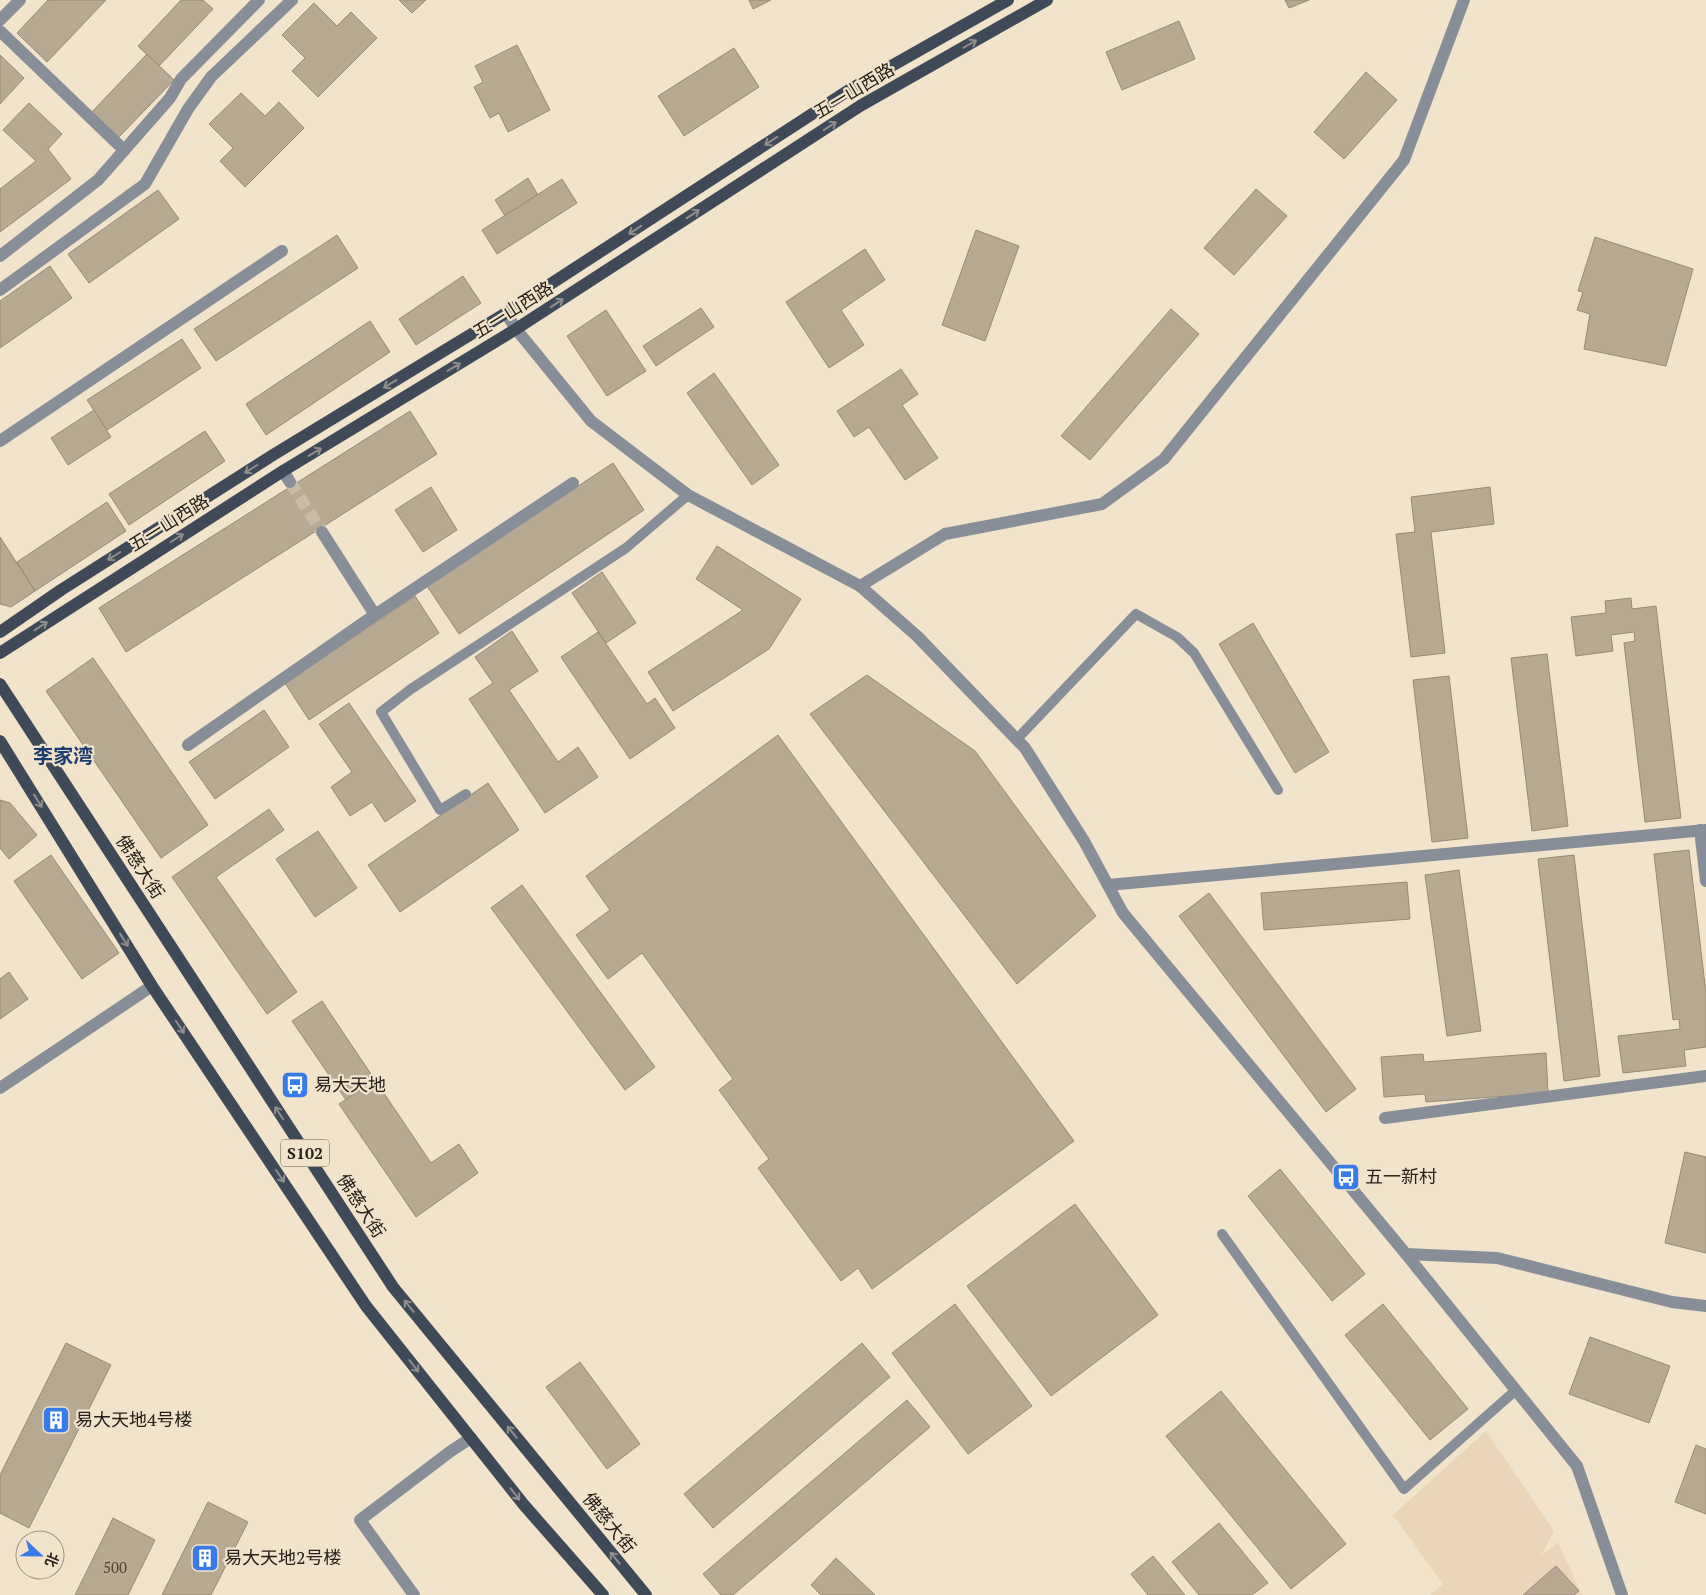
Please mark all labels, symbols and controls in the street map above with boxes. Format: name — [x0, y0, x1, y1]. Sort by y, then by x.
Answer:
one-way arrow — [962, 38, 976, 48]
street label: 五一山西路 — [809, 57, 898, 124]
one-way arrow — [822, 121, 836, 131]
one-way arrow — [764, 136, 778, 146]
one-way arrow — [686, 209, 700, 219]
one-way arrow — [628, 225, 642, 235]
street label: 五一山西路 — [468, 275, 557, 343]
one-way arrow — [550, 297, 564, 308]
one-way arrow — [446, 362, 460, 372]
one-way arrow — [383, 380, 397, 390]
one-way arrow — [308, 446, 322, 457]
one-way arrow — [244, 464, 258, 474]
street label: 五一山西路 — [124, 488, 213, 556]
one-way arrow — [170, 533, 184, 543]
one-way arrow — [107, 551, 121, 562]
one-way arrow — [33, 621, 47, 631]
district label: 李家湾 — [33, 742, 93, 769]
one-way arrow — [34, 794, 44, 808]
street label: 佛慈大街 — [111, 830, 171, 903]
one-way arrow — [119, 932, 129, 946]
one-way arrow — [175, 1019, 185, 1033]
bus stop icon: 易大天地 — [280, 1070, 310, 1100]
place label: 易大天地 — [314, 1072, 386, 1096]
one-way arrow — [274, 1107, 284, 1121]
road number: S102 — [281, 1140, 329, 1166]
bus stop icon: 五一新村 — [1331, 1162, 1361, 1192]
place label: 五一新村 — [1365, 1164, 1437, 1188]
one-way arrow — [275, 1169, 285, 1183]
street label: 佛慈大街 — [332, 1169, 392, 1242]
one-way arrow — [403, 1300, 414, 1313]
one-way arrow — [408, 1359, 419, 1372]
building icon: 易大天地4号楼 — [41, 1405, 71, 1435]
place label: 易大天地4号楼 — [75, 1407, 193, 1431]
one-way arrow — [506, 1426, 517, 1439]
one-way arrow — [509, 1487, 520, 1500]
street label: 佛慈大街 — [578, 1487, 642, 1558]
north arrow — [15, 1530, 65, 1580]
building icon: 易大天地2号楼 — [190, 1543, 220, 1573]
place label: 易大天地2号楼 — [224, 1545, 342, 1569]
text: 北 — [41, 1550, 64, 1570]
one-way arrow — [609, 1552, 620, 1565]
house number: 500 — [103, 1557, 127, 1577]

